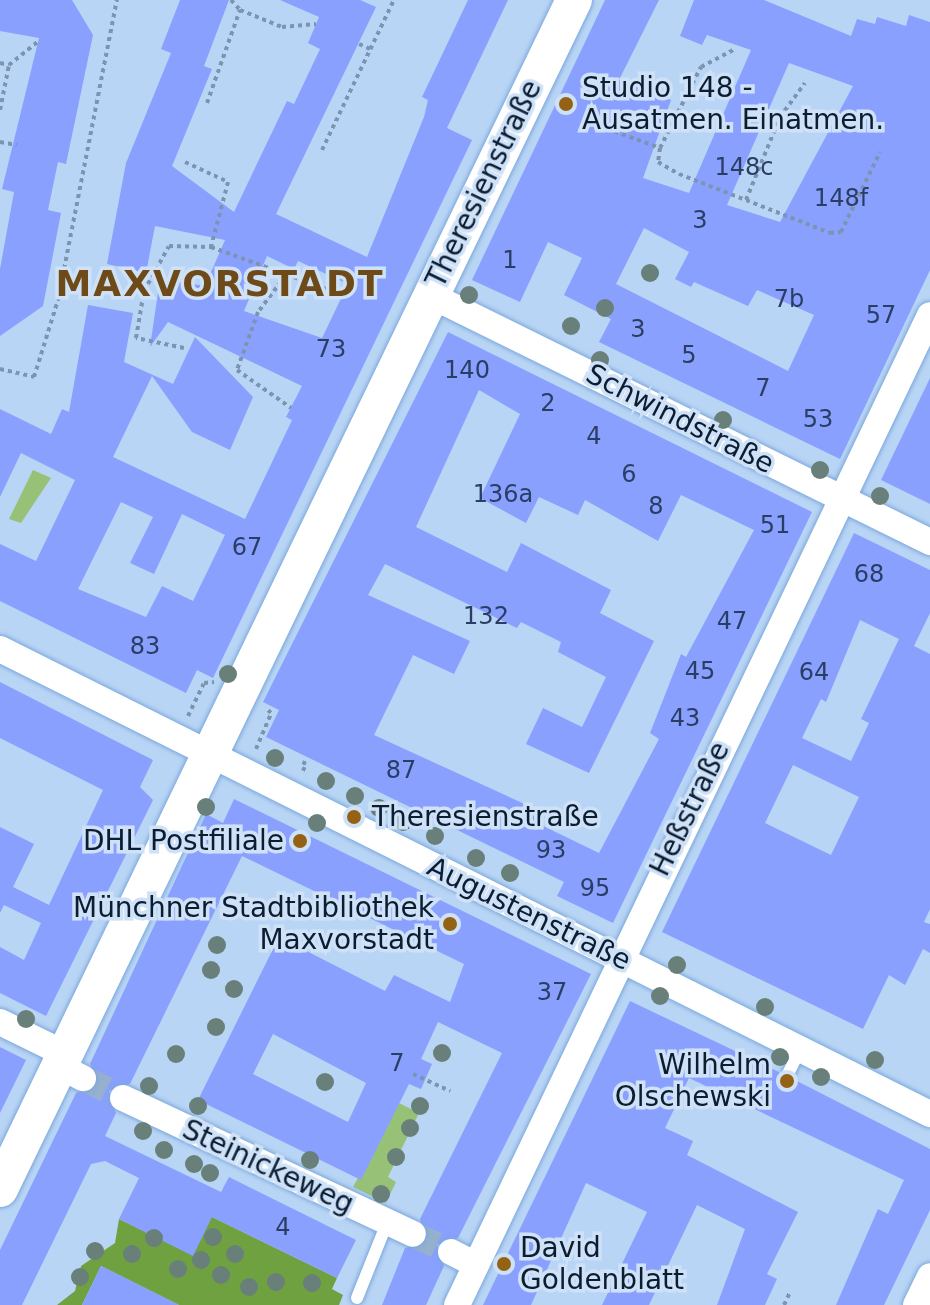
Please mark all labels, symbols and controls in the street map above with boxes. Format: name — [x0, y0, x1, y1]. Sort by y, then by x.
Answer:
place label: Studio 148 - Ausatmen. Einatmen. — [582, 71, 884, 137]
street label: Theresienstraße — [419, 75, 549, 293]
marker: Studio 148 - Ausatmen. Einatmen. — [557, 95, 575, 113]
house number: 148c — [714, 154, 774, 182]
house number: 148f — [814, 185, 868, 213]
house number: 3 — [692, 207, 708, 235]
house number: 1 — [502, 247, 518, 275]
district label: MAXVORSTADT — [56, 262, 384, 306]
house number: 7b — [774, 286, 804, 314]
house number: 57 — [866, 302, 896, 330]
house number: 3 — [630, 316, 646, 344]
house number: 73 — [316, 336, 346, 364]
house number: 5 — [681, 342, 697, 370]
house number: 140 — [444, 357, 490, 385]
street label: Schwindstraße — [581, 357, 779, 481]
house number: 7 — [755, 375, 771, 403]
house number: 2 — [540, 390, 556, 418]
house number: 53 — [803, 406, 833, 434]
house number: 4 — [586, 423, 602, 451]
house number: 6 — [621, 461, 637, 489]
house number: 136a — [473, 481, 533, 509]
house number: 8 — [648, 493, 664, 521]
house number: 51 — [760, 512, 790, 540]
house number: 67 — [232, 534, 262, 562]
house number: 68 — [854, 561, 884, 589]
house number: 132 — [463, 603, 509, 631]
house number: 47 — [717, 608, 747, 636]
house number: 83 — [130, 633, 160, 661]
house number: 45 — [685, 658, 715, 686]
house number: 64 — [799, 659, 829, 687]
house number: 43 — [670, 705, 700, 733]
street label: Heßstraße — [643, 736, 737, 882]
house number: 87 — [386, 757, 416, 785]
place label: Theresienstraße — [372, 800, 599, 834]
marker: Theresienstraße — [343, 806, 365, 828]
place label: DHL Postfiliale — [83, 824, 284, 858]
marker: DHL Postfiliale — [291, 832, 309, 850]
house number: 93 — [536, 837, 566, 865]
street label: Augustenstraße — [422, 850, 636, 978]
house number: 95 — [580, 875, 610, 903]
place label: Münchner Stadtbibliothek Maxvorstadt — [73, 891, 434, 957]
marker: Münchner Stadtbibliothek Maxvorstadt — [441, 915, 459, 933]
house number: 37 — [537, 979, 567, 1007]
place label: Wilhelm Olschewski — [615, 1048, 771, 1114]
house number: 7 — [389, 1050, 405, 1078]
marker: Wilhelm Olschewski — [778, 1072, 796, 1090]
street label: Steinickeweg — [177, 1113, 359, 1221]
house number: 4 — [275, 1214, 291, 1242]
place label: David Goldenblatt — [520, 1231, 684, 1297]
marker: David Goldenblatt — [495, 1255, 513, 1273]

